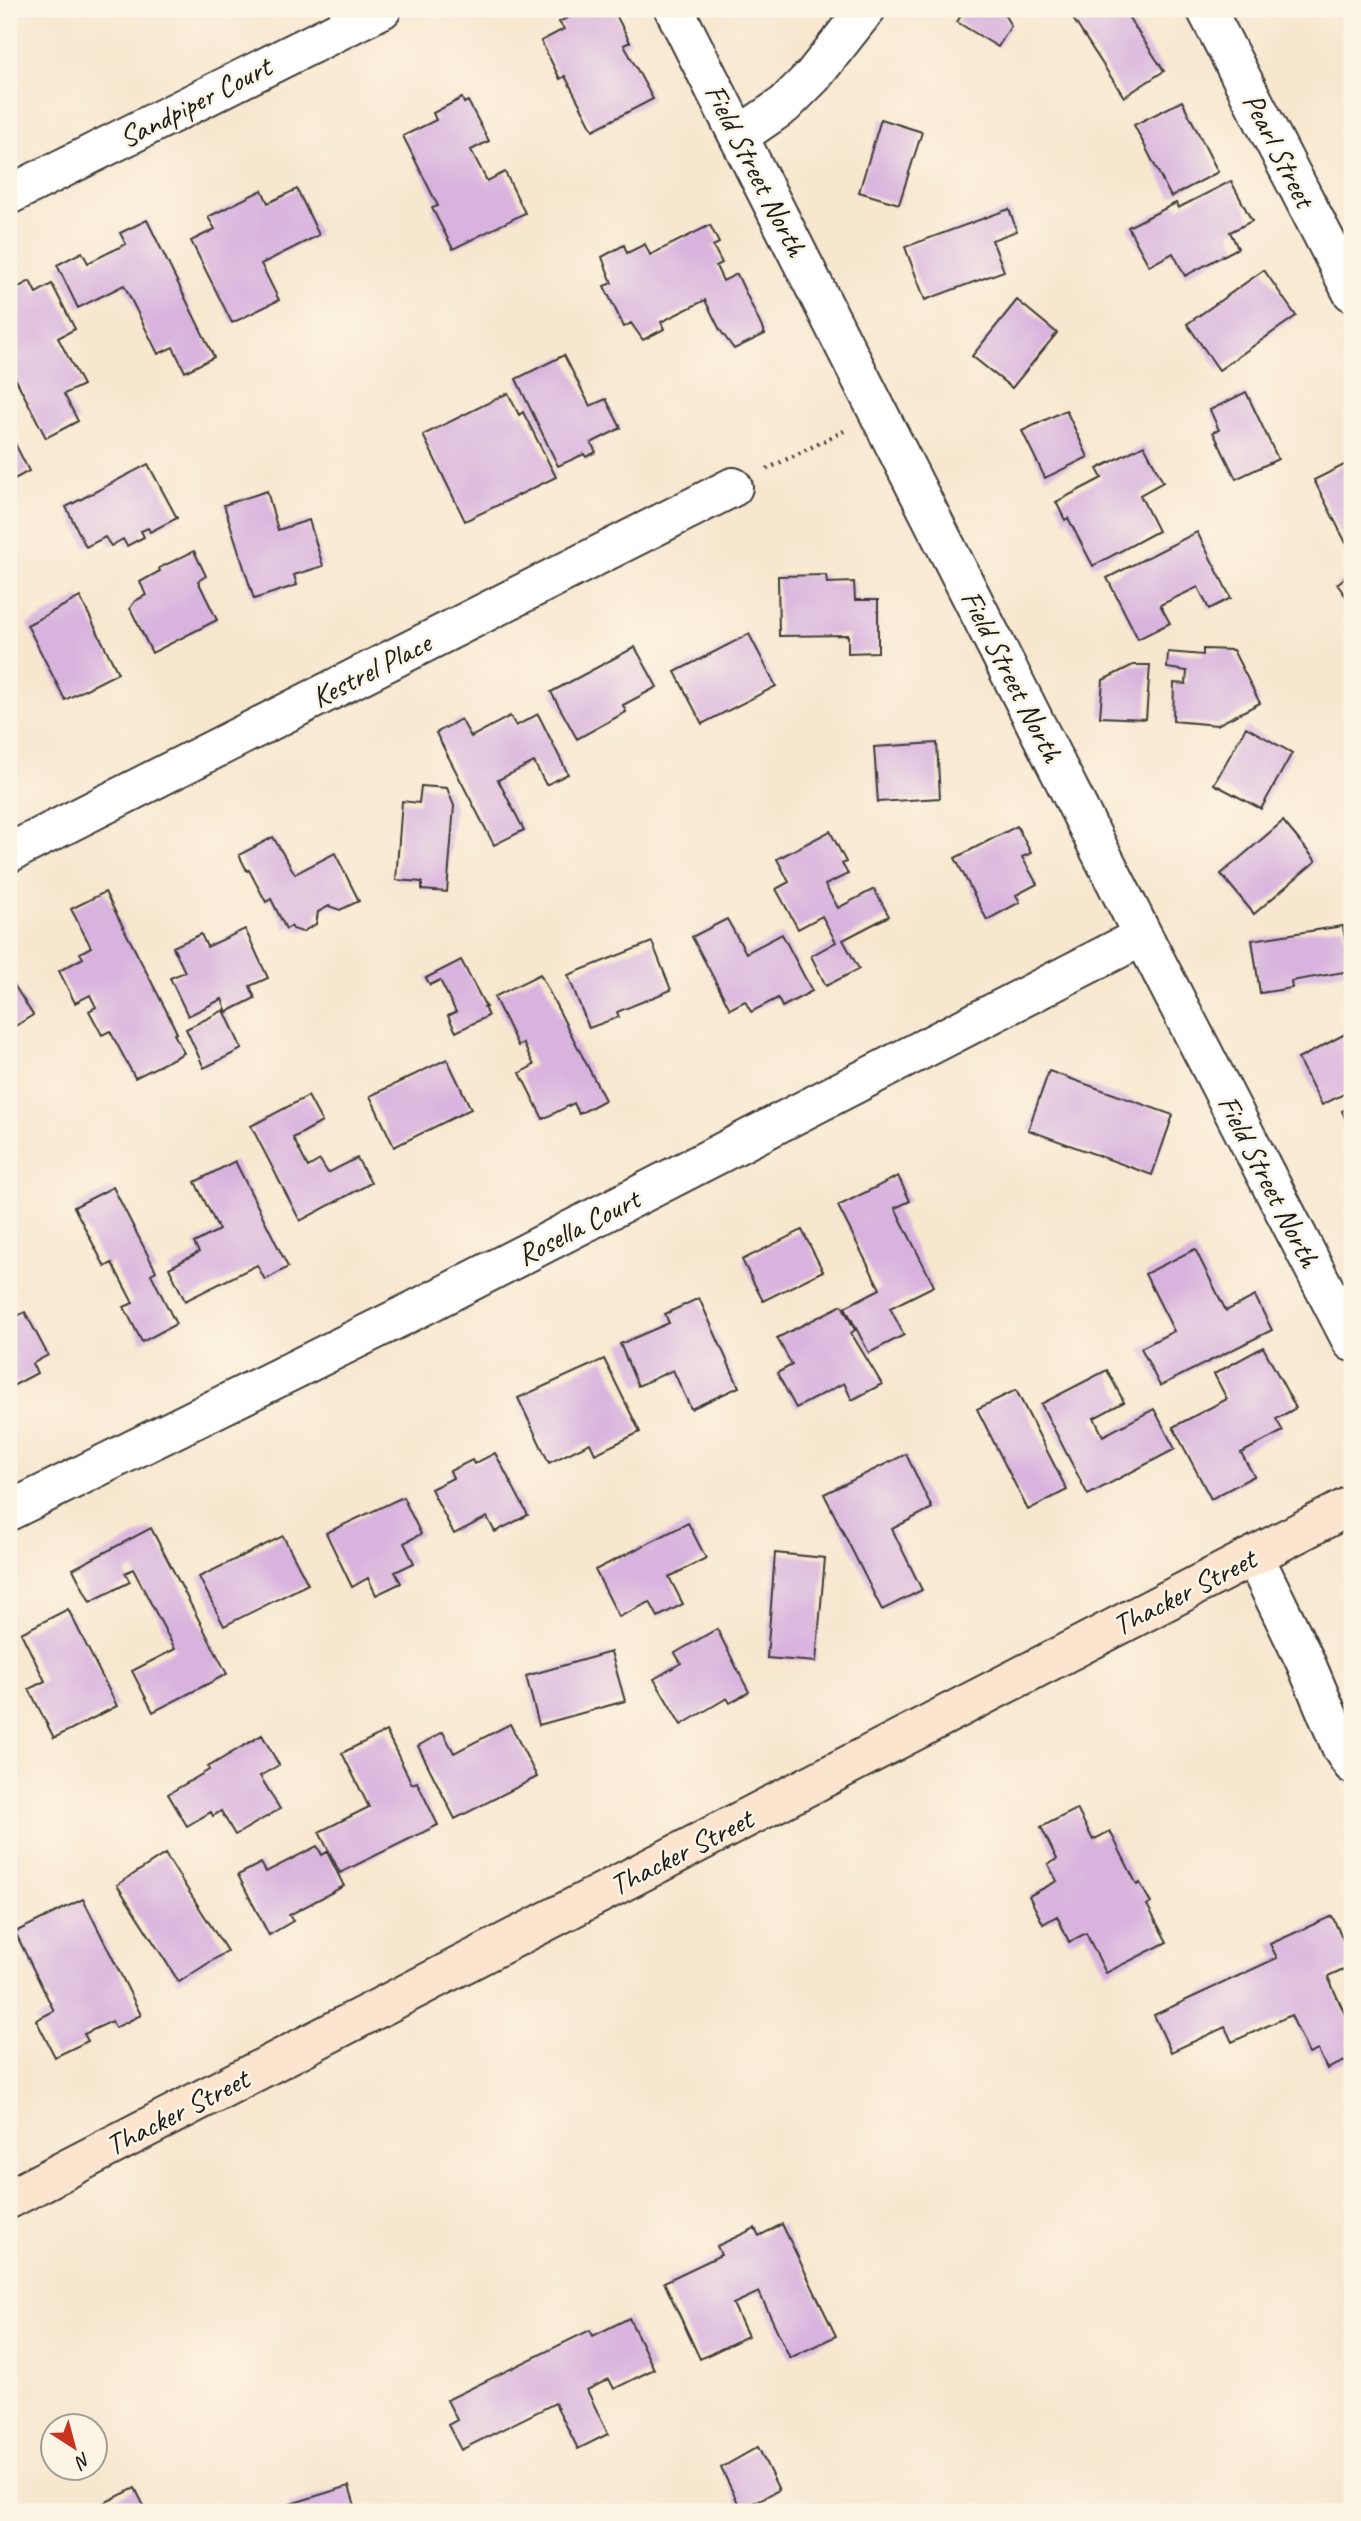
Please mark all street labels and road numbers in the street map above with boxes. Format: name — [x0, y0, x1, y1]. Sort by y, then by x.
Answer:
street label: Sandpiper Court — [113, 46, 280, 156]
street label: Field Street North — [696, 77, 816, 264]
street label: Pearl Street — [1234, 87, 1325, 216]
street label: Field Street North — [952, 583, 1072, 770]
street label: Kestrel Place — [305, 623, 439, 716]
street label: Field Street North — [1209, 1088, 1329, 1275]
street label: Rosella Court — [510, 1179, 648, 1274]
street label: Thacker Street — [1106, 1538, 1265, 1644]
street label: Thacker Street — [603, 1798, 762, 1904]
street label: Thacker Street — [99, 2058, 258, 2164]

